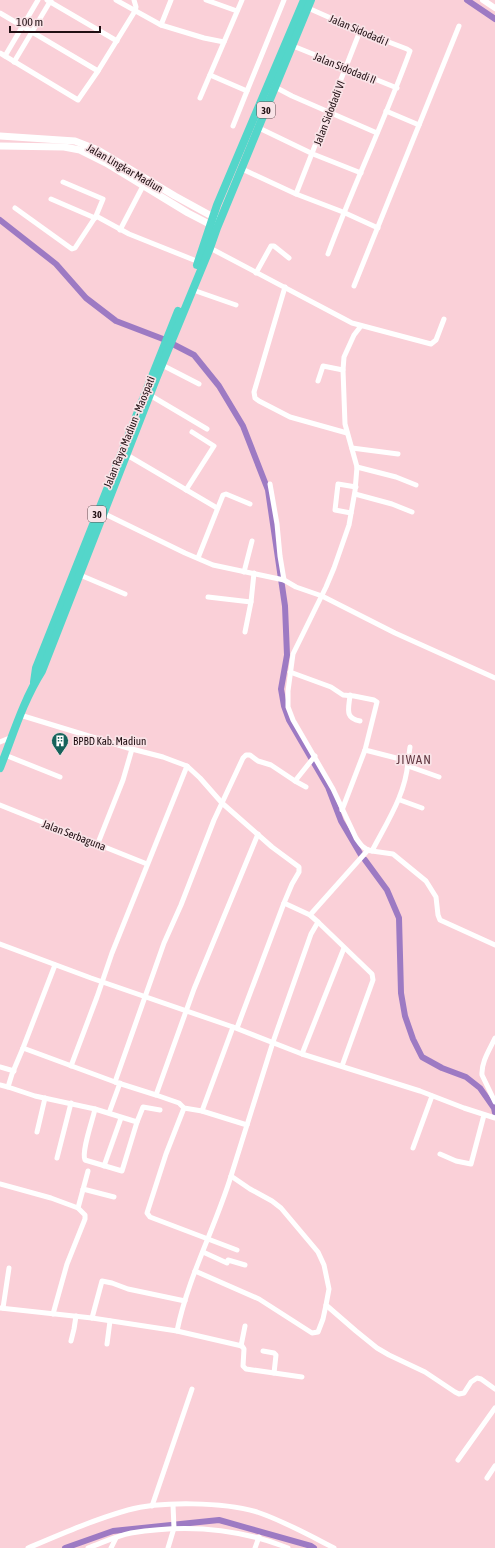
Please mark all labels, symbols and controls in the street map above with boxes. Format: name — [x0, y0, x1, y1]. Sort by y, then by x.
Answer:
scale bar — [10, 8, 100, 34]
street label: Jalan Sidodadi I — [327, 12, 391, 48]
text: 100 m — [16, 15, 43, 29]
street label: Jalan Sidodadi II — [312, 50, 378, 86]
street label: Jalan Sidodadi VI — [311, 79, 347, 147]
road number: 30 — [257, 102, 275, 118]
street label: Jalan Lingkar Madiun — [85, 141, 165, 195]
street label: Jalan Raya Madiun - Maospati — [101, 374, 157, 490]
road number: 30 — [88, 506, 106, 522]
building icon: BPBD Kab. Madiun — [50, 731, 70, 756]
place label: BPBD Kab. Madiun — [73, 735, 146, 747]
district label: JIWAN — [396, 752, 432, 767]
street label: Jalan Serbaguna — [40, 817, 108, 853]

